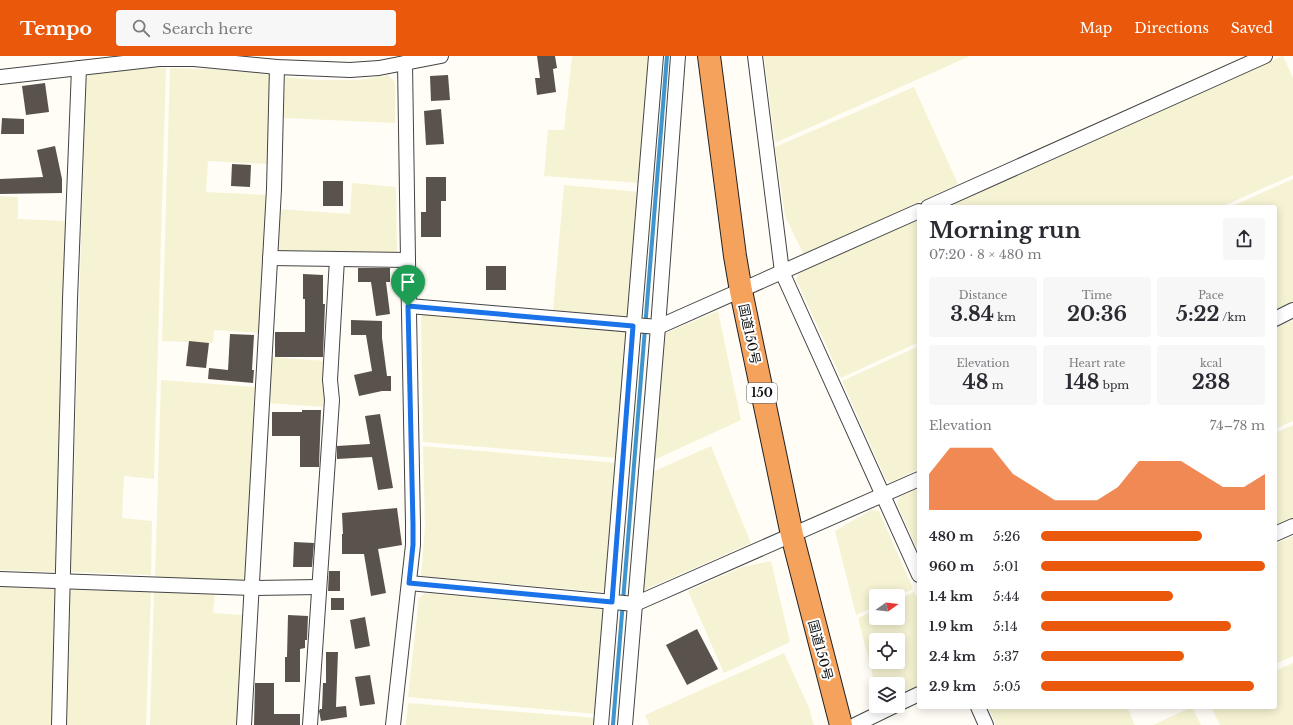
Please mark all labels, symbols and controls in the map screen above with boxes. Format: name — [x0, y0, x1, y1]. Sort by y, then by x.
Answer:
search box — [116, 10, 396, 46]
text: Tempo — [20, 17, 92, 40]
icon: search — [130, 17, 152, 39]
text: Search here — [162, 19, 253, 38]
text: Map — [1080, 19, 1112, 37]
text: Directions — [1134, 19, 1209, 37]
text: Saved — [1231, 19, 1273, 37]
text: Morning run — [929, 217, 1081, 244]
button: share — [1223, 218, 1265, 260]
text: 07:20 · 8 × 480 m — [929, 246, 1042, 263]
pin — [391, 265, 425, 306]
icon: arrive — [397, 271, 419, 293]
text: Distance — [959, 288, 1007, 302]
text: Time — [1082, 288, 1112, 302]
text: Pace — [1198, 288, 1224, 302]
street label: 国道150号 — [735, 302, 764, 366]
text: 3.84 — [950, 302, 994, 326]
text: 20:36 — [1067, 302, 1127, 326]
text: 5:22 — [1176, 302, 1220, 326]
text: km — [994, 310, 1016, 324]
text: /km — [1220, 310, 1246, 324]
text: Elevation — [956, 356, 1010, 370]
text: Heart rate — [1069, 356, 1125, 370]
text: kcal — [1200, 356, 1222, 370]
text: 48 — [963, 370, 989, 394]
text: 148 — [1065, 370, 1100, 394]
text: 238 — [1192, 370, 1230, 394]
text: m — [989, 378, 1003, 392]
text: bpm — [1100, 378, 1129, 392]
road number: 150 — [747, 383, 777, 403]
text: Elevation — [929, 417, 992, 434]
text: 74–78 m — [1210, 417, 1265, 434]
text: 480 m — [929, 528, 974, 545]
text: 5:26 — [993, 528, 1020, 545]
text: 960 m — [929, 558, 974, 575]
text: 5:01 — [993, 558, 1019, 575]
text: 1.4 km — [929, 588, 973, 605]
text: 5:44 — [993, 588, 1019, 605]
north arrow — [869, 589, 905, 625]
map controls — [869, 589, 905, 713]
street label: 国道150号 — [804, 618, 837, 682]
text: 1.9 km — [929, 618, 973, 635]
text: 5:14 — [993, 618, 1018, 635]
button: locate — [869, 633, 905, 669]
text: 2.4 km — [929, 648, 976, 665]
text: 5:37 — [993, 648, 1019, 665]
button: layers — [869, 677, 905, 713]
text: 2.9 km — [929, 678, 976, 695]
text: 5:05 — [993, 678, 1021, 695]

